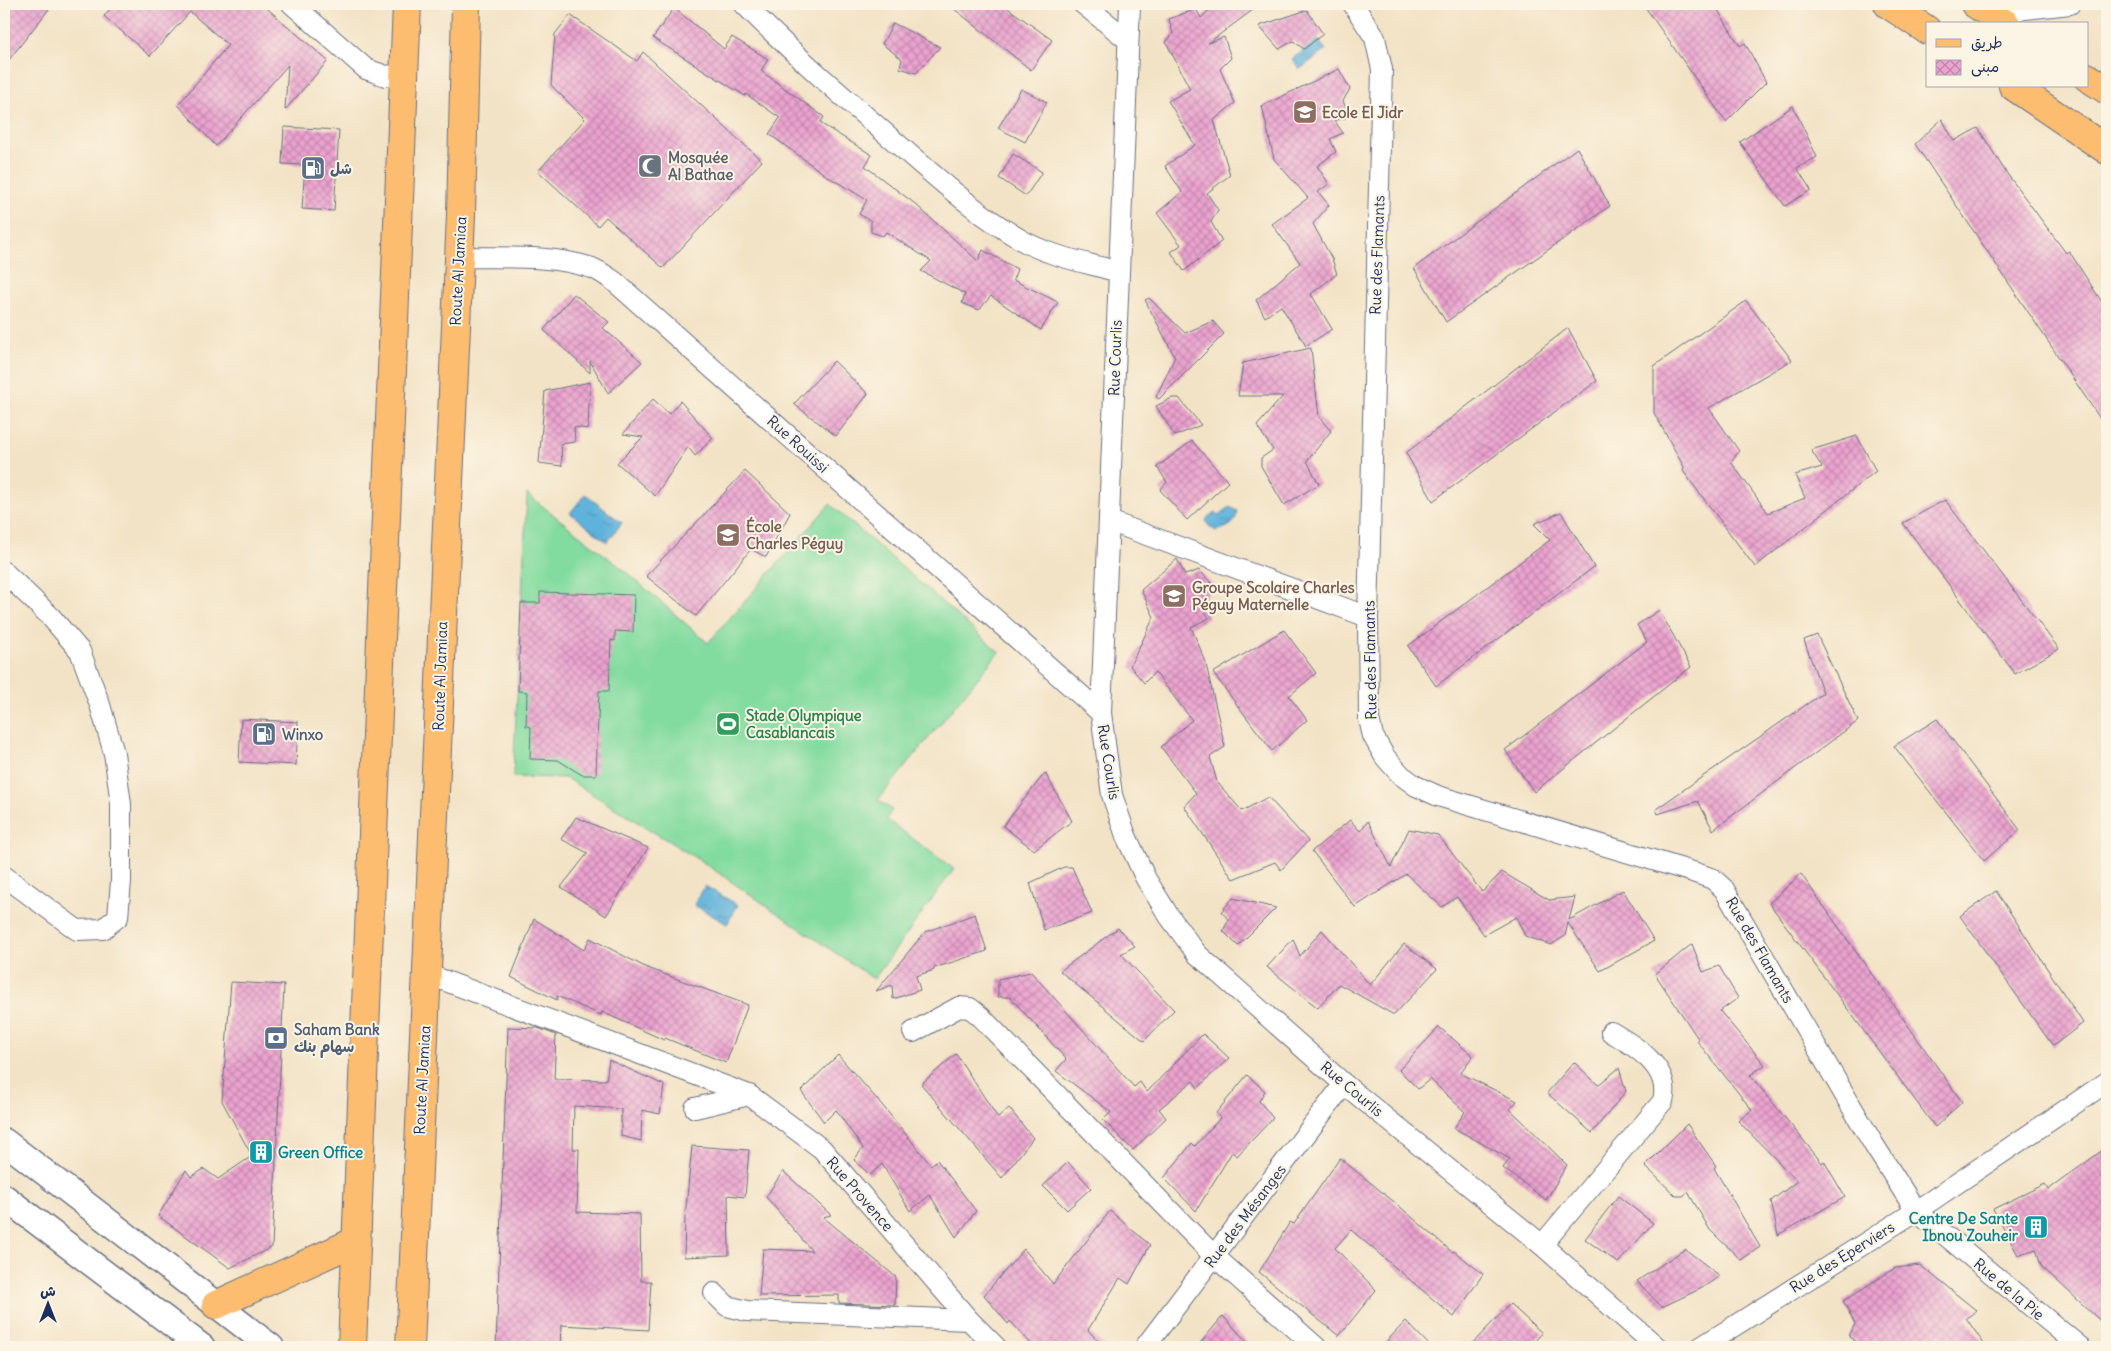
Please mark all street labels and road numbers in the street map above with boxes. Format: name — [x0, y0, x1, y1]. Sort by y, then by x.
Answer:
street label: Rue des Flamants — [1365, 195, 1389, 315]
street label: Route Al Jamiaa — [446, 215, 470, 326]
street label: Rue Courlis — [1104, 319, 1126, 396]
street label: Rue Rouissi — [763, 411, 833, 477]
street label: Rue des Flamants — [1359, 600, 1381, 720]
street label: Route Al Jamiaa — [429, 621, 451, 731]
street label: Rue Courlis — [1094, 723, 1124, 801]
street label: Rue des Flamants — [1722, 893, 1798, 1007]
street label: Route Al Jamiaa — [410, 1024, 434, 1135]
street label: Rue Courlis — [1317, 1057, 1387, 1121]
street label: Rue Provence — [822, 1153, 898, 1235]
street label: Rue des Mésanges — [1200, 1160, 1290, 1271]
street label: Rue des Eperviers — [1786, 1217, 1898, 1297]
street label: Rue de la Pie — [1970, 1254, 2048, 1324]

